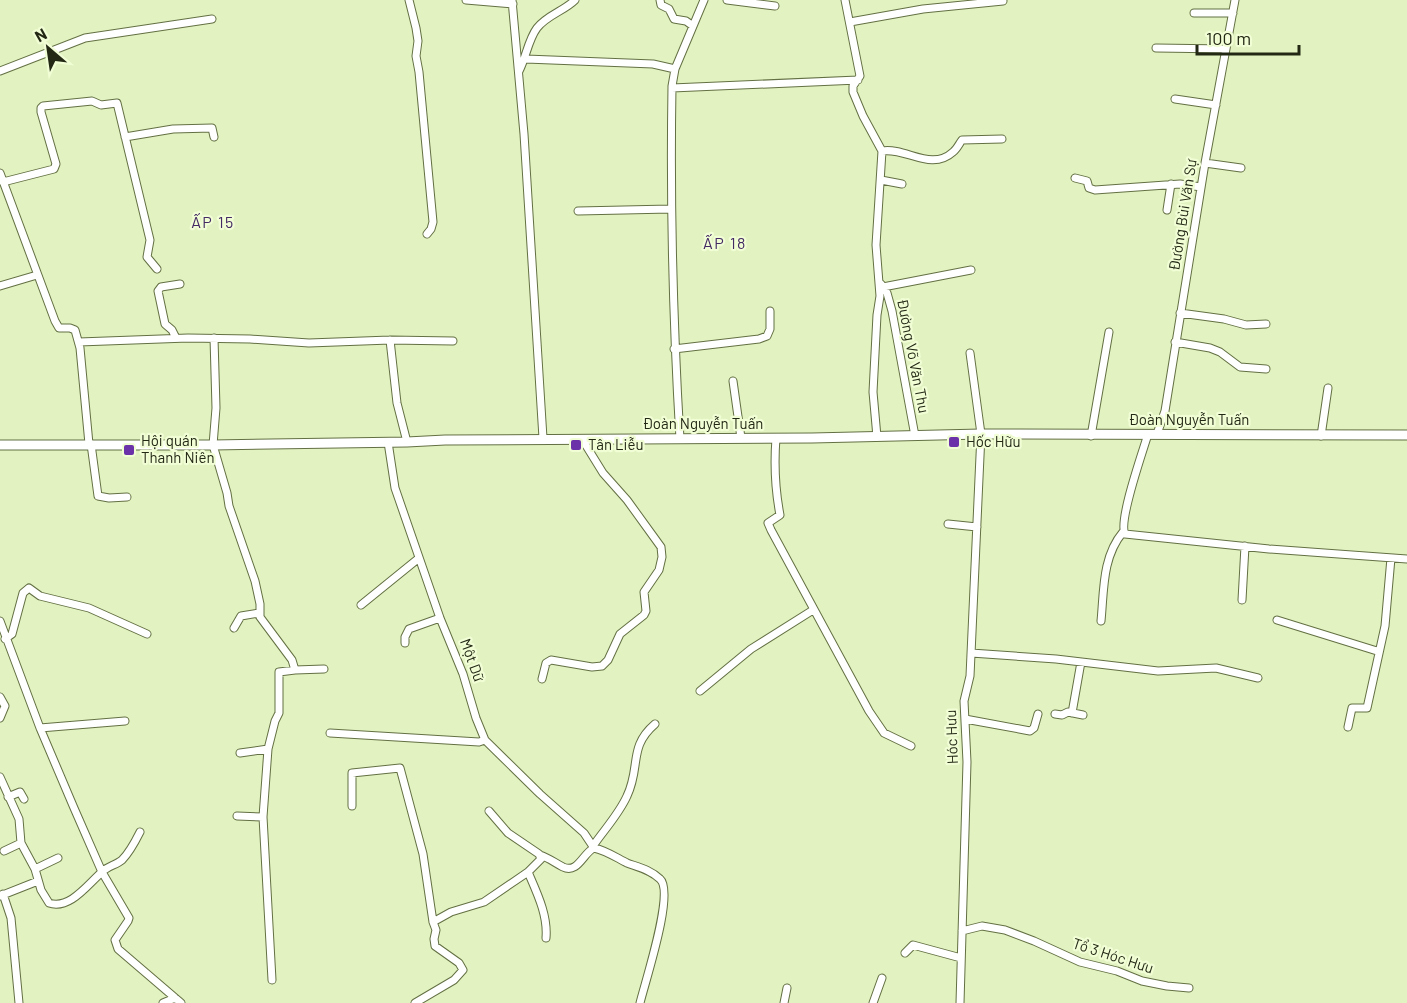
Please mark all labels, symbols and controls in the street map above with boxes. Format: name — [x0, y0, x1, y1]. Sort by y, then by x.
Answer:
north arrow — [18, 18, 78, 78]
scale bar — [1197, 18, 1299, 56]
text: N — [31, 24, 50, 45]
text: 100 m — [1206, 27, 1251, 49]
street label: Đường Bùi Văn Sự — [1164, 157, 1200, 272]
district label: ẤP 15 — [191, 212, 235, 231]
district label: ẤP 18 — [703, 233, 747, 252]
street label: Đường Võ Văn Thu — [894, 297, 934, 414]
street label: Đoàn Nguyễn Tuấn — [1129, 410, 1249, 428]
street label: Đoàn Nguyễn Tuấn — [643, 414, 763, 432]
place label: Hội quán Thanh Niên — [141, 431, 215, 466]
place label: Hốc Hữu — [966, 432, 1021, 450]
place label: Tân Liễu — [588, 435, 643, 453]
marker: Hốc Hữu — [947, 435, 961, 449]
marker: Tân Liễu — [569, 438, 583, 452]
marker: Hội quán Thanh Niên — [122, 443, 136, 457]
street label: Một Dữ — [457, 636, 489, 684]
street label: Hóc Hưu — [941, 709, 961, 765]
street label: Tổ 3 Hóc Hưu — [1071, 934, 1156, 977]

